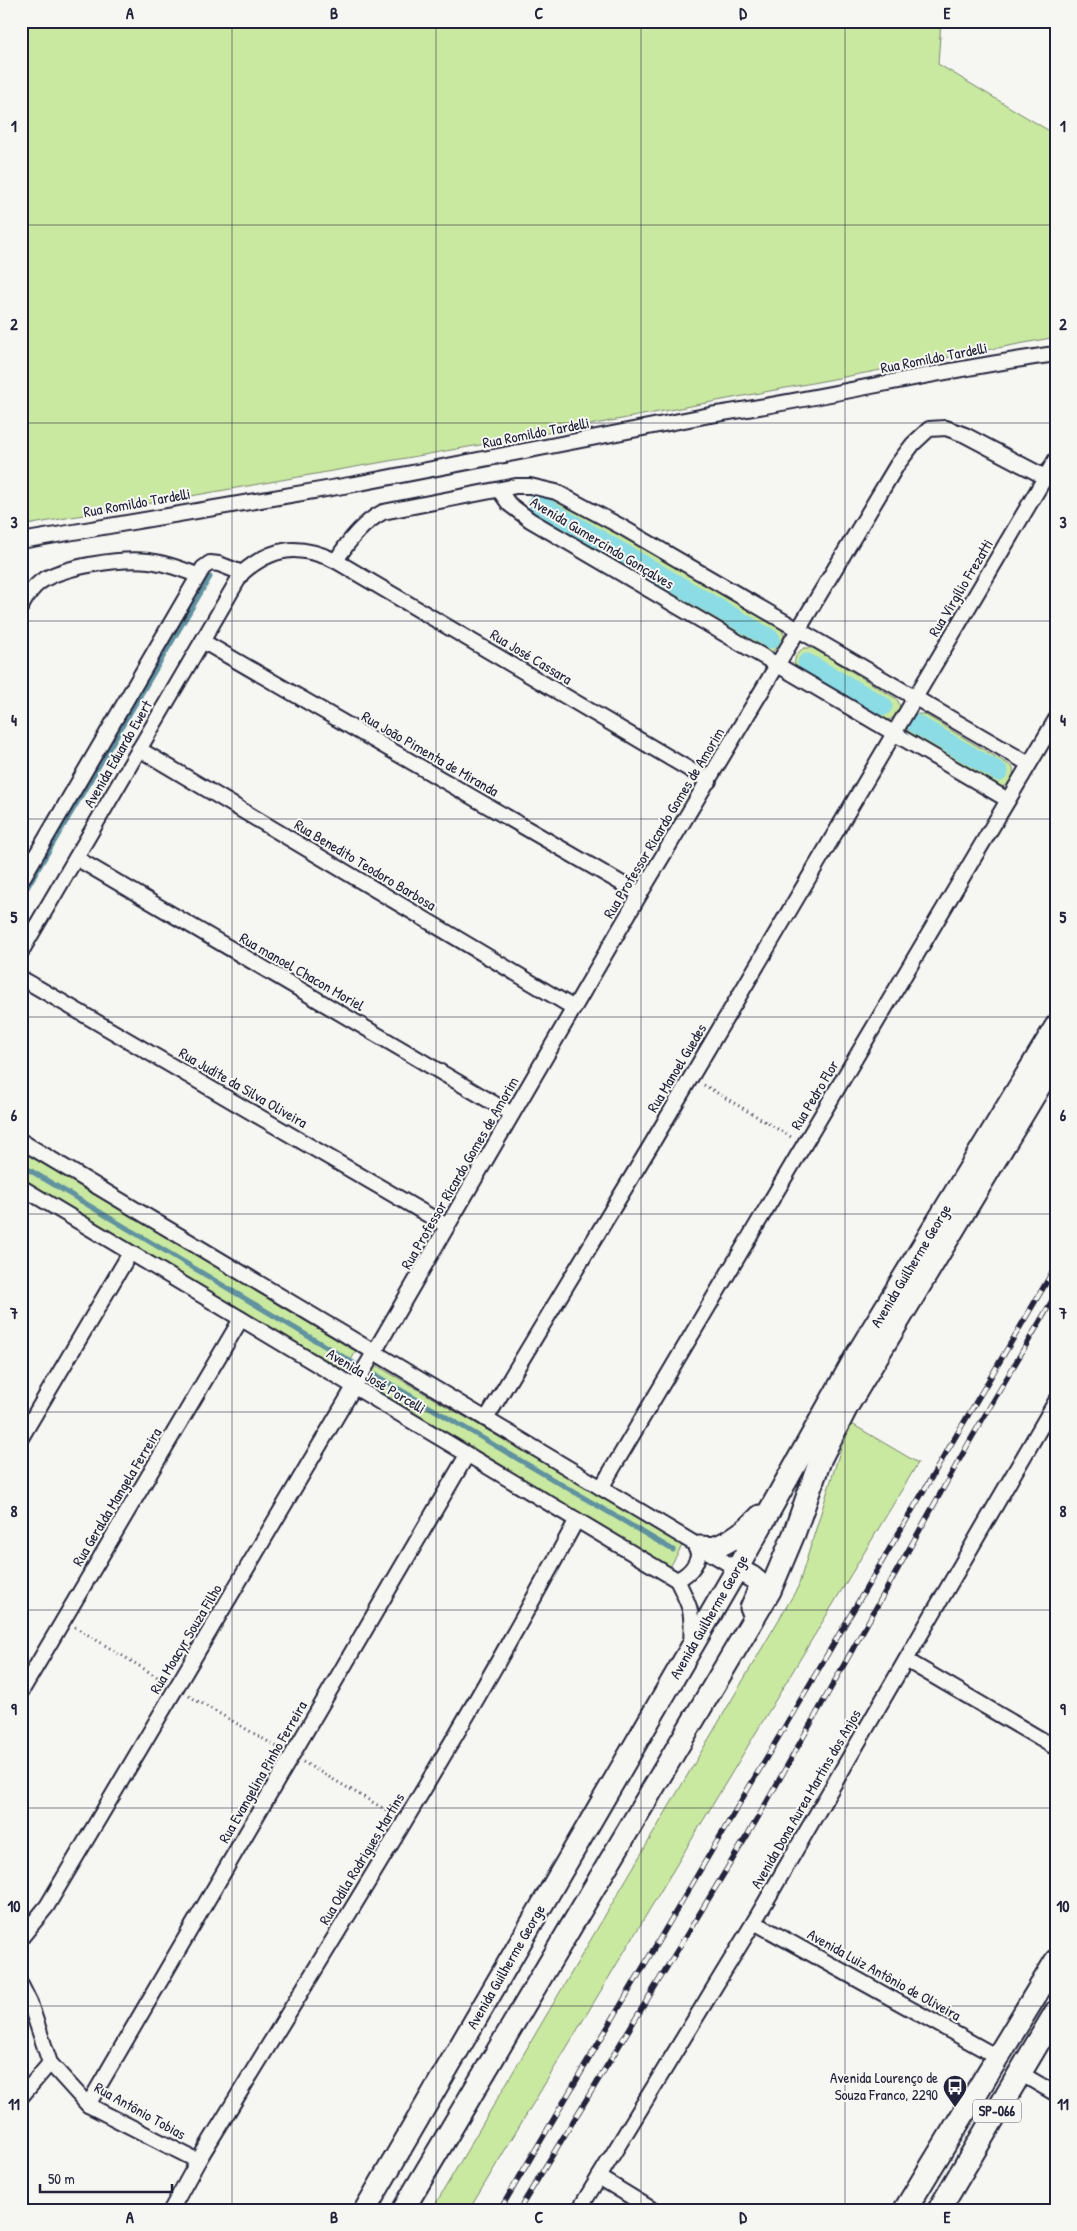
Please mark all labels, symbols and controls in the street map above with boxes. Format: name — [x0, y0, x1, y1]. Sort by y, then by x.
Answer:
text: A — [126, 2, 134, 24]
text: B — [330, 2, 338, 24]
text: C — [535, 2, 544, 24]
text: D — [739, 2, 747, 24]
text: E — [943, 2, 951, 24]
text: 1 — [11, 115, 17, 137]
text: 1 — [1060, 115, 1066, 137]
text: 2 — [10, 313, 18, 335]
text: 2 — [1059, 313, 1067, 335]
street label: Rua Romildo Tardelli — [879, 337, 989, 378]
street label: Rua Romildo Tardelli — [481, 412, 591, 453]
street label: Rua Romildo Tardelli — [82, 483, 192, 522]
street label: Avenida Gumercindo Gonçalves — [526, 491, 678, 594]
text: 3 — [10, 511, 18, 533]
text: 3 — [1059, 511, 1067, 533]
street label: Rua Virgílio Frezatti — [923, 535, 998, 640]
street label: Rua José Cassara — [486, 624, 576, 689]
street label: Avenida Eduardo Ewert — [78, 696, 157, 811]
street label: Rua João Pimenta de Miranda — [358, 706, 503, 801]
text: 4 — [11, 709, 17, 731]
text: 4 — [1060, 709, 1066, 731]
street label: Rua Professor Ricardo Gomes de Amorim — [598, 723, 729, 922]
street label: Rua Benedito Teodoro Barbosa — [291, 814, 440, 915]
text: 5 — [11, 906, 18, 928]
text: 5 — [1060, 906, 1067, 928]
street label: Rua manoel Chacon Moriel — [236, 927, 369, 1016]
street label: Rua Manoel Guedes — [642, 1019, 711, 1116]
street label: Rua Judite da Silva Oliveira — [175, 1042, 311, 1133]
street label: Rua Pedro Flor — [786, 1056, 844, 1134]
street label: Rua Professor Ricardo Gomes de Amorim — [396, 1073, 523, 1273]
text: 6 — [11, 1104, 18, 1126]
text: 6 — [1060, 1104, 1067, 1126]
street label: Avenida Guilherme George — [865, 1200, 956, 1331]
text: 7 — [9, 1302, 18, 1324]
text: 7 — [1058, 1302, 1067, 1324]
street label: Avenida José Porcelli — [323, 1343, 430, 1418]
street label: Rua Geralda Mangela Ferreira — [67, 1424, 166, 1570]
text: 8 — [11, 1500, 18, 1522]
text: 8 — [1060, 1500, 1067, 1522]
street label: Avenida Guilherme George — [664, 1551, 753, 1683]
street label: Rua Moacyr Souza Filho — [145, 1580, 227, 1697]
street label: Rua Evangelina Pinho Ferreira — [213, 1697, 312, 1847]
text: 9 — [11, 1698, 17, 1720]
text: 9 — [1060, 1698, 1066, 1720]
street label: Avenida Dona Aurea Martins dos Anjos — [745, 1705, 866, 1892]
street label: Rua Odila Rodrigues Martins — [314, 1789, 409, 1929]
text: 10 — [8, 1895, 20, 1917]
text: 10 — [1057, 1895, 1069, 1917]
street label: Avenida Guilherme George — [461, 1901, 550, 2033]
street label: Avenida Luiz Antônio de Oliveira — [804, 1924, 965, 2026]
place label: Avenida Lourenço de Souza Franco, 2290 — [830, 2067, 938, 2105]
bus stop icon: Avenida Lourenço de Souza Franco, 2290 — [942, 2074, 968, 2108]
street label: Rua Antônio Tobias — [91, 2077, 190, 2144]
text: 11 — [8, 2093, 20, 2115]
text: 11 — [1057, 2093, 1069, 2115]
road number: SP-066 — [973, 2100, 1021, 2122]
scale bar — [40, 2161, 172, 2193]
text: 50 m — [48, 2168, 75, 2189]
text: A — [126, 2206, 134, 2228]
text: B — [330, 2206, 338, 2228]
text: C — [535, 2206, 544, 2228]
text: D — [739, 2206, 747, 2228]
text: E — [943, 2206, 951, 2228]

